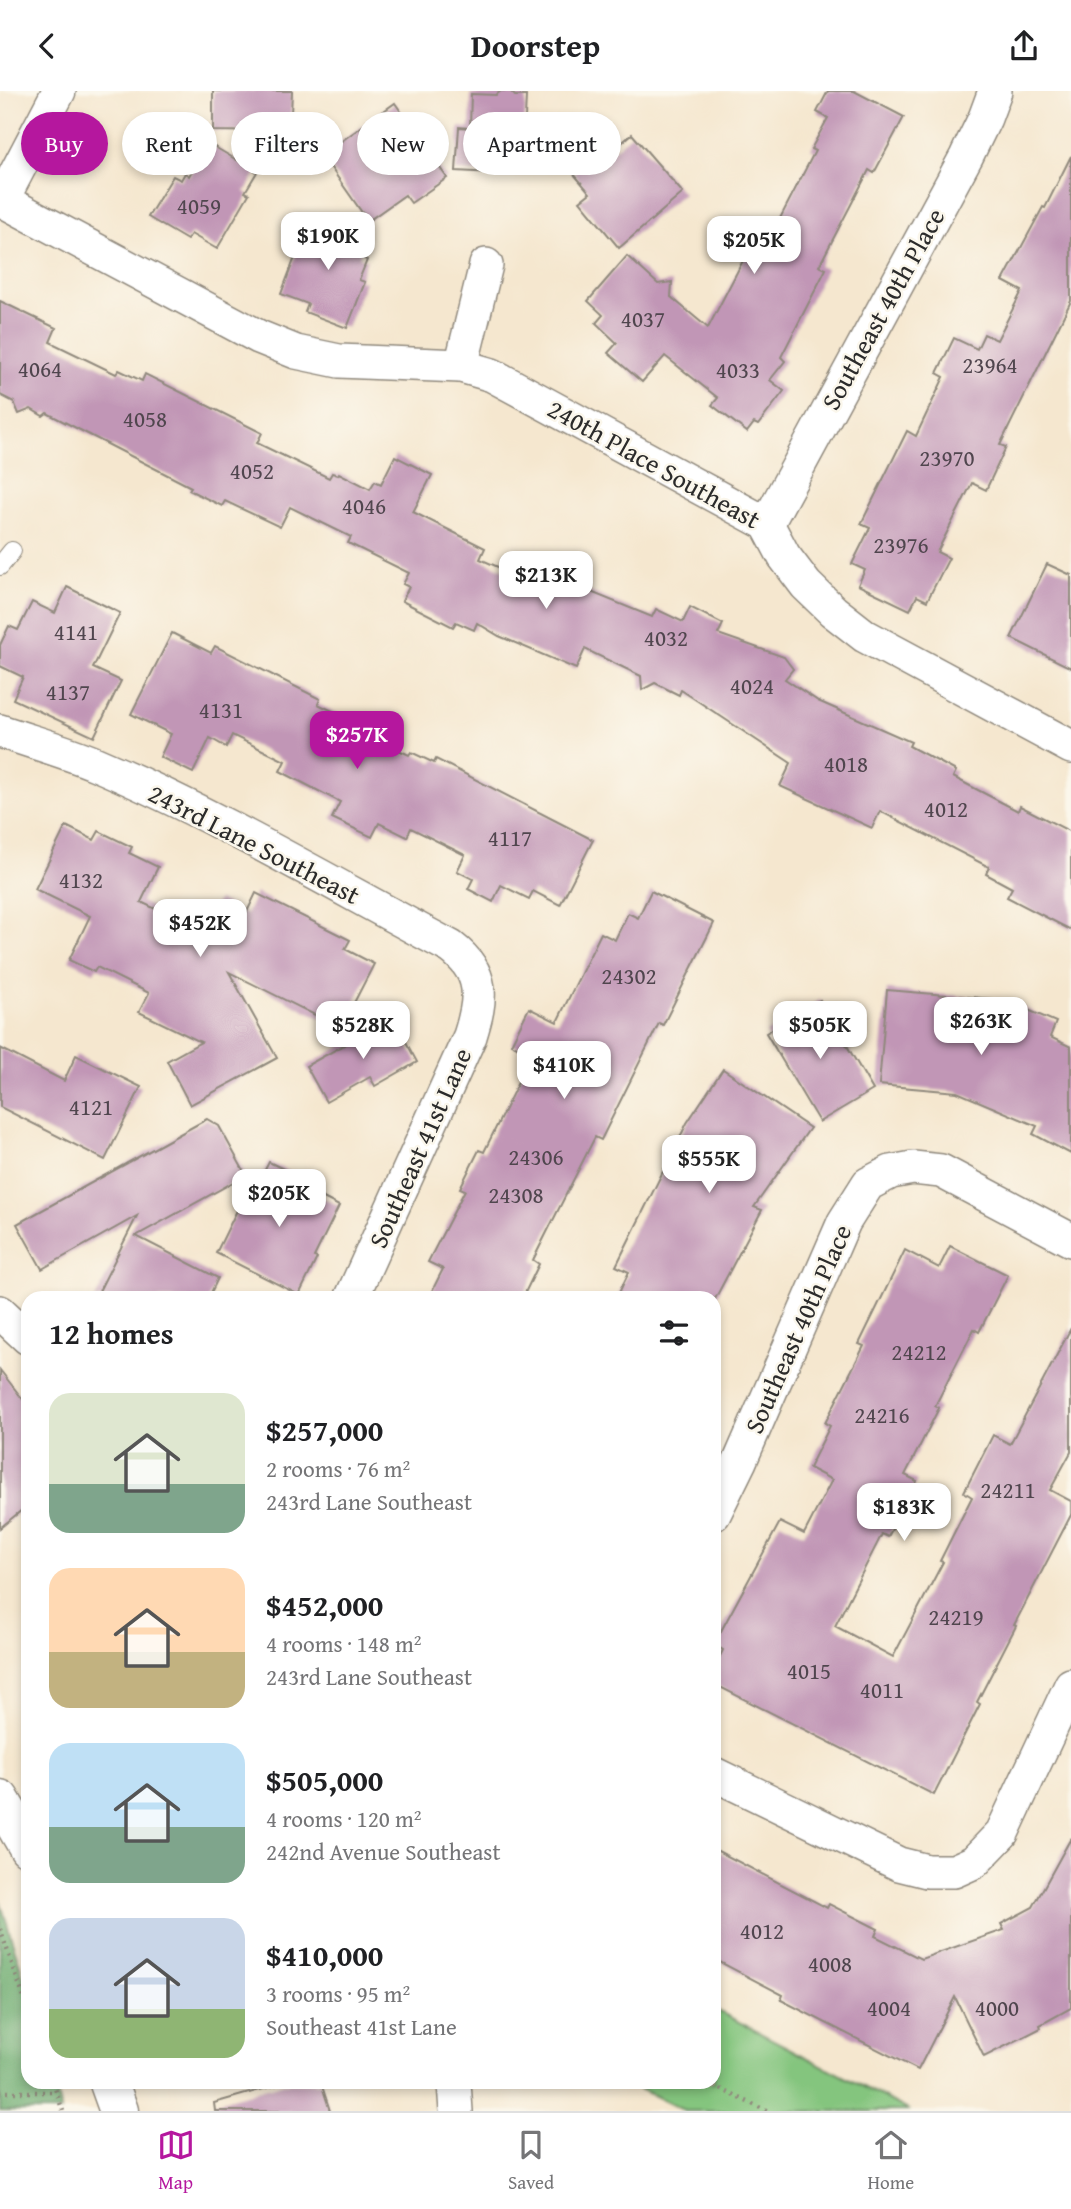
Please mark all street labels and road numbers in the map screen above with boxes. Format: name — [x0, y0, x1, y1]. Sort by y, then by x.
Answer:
street label: Southeast 40th Place — [811, 201, 954, 417]
street label: 240th Place Southeast — [541, 389, 768, 538]
street label: 243rd Lane Southeast — [142, 773, 367, 914]
street label: Southeast 41st Lane — [358, 1041, 481, 1254]
street label: Southeast 40th Place — [734, 1218, 861, 1440]

